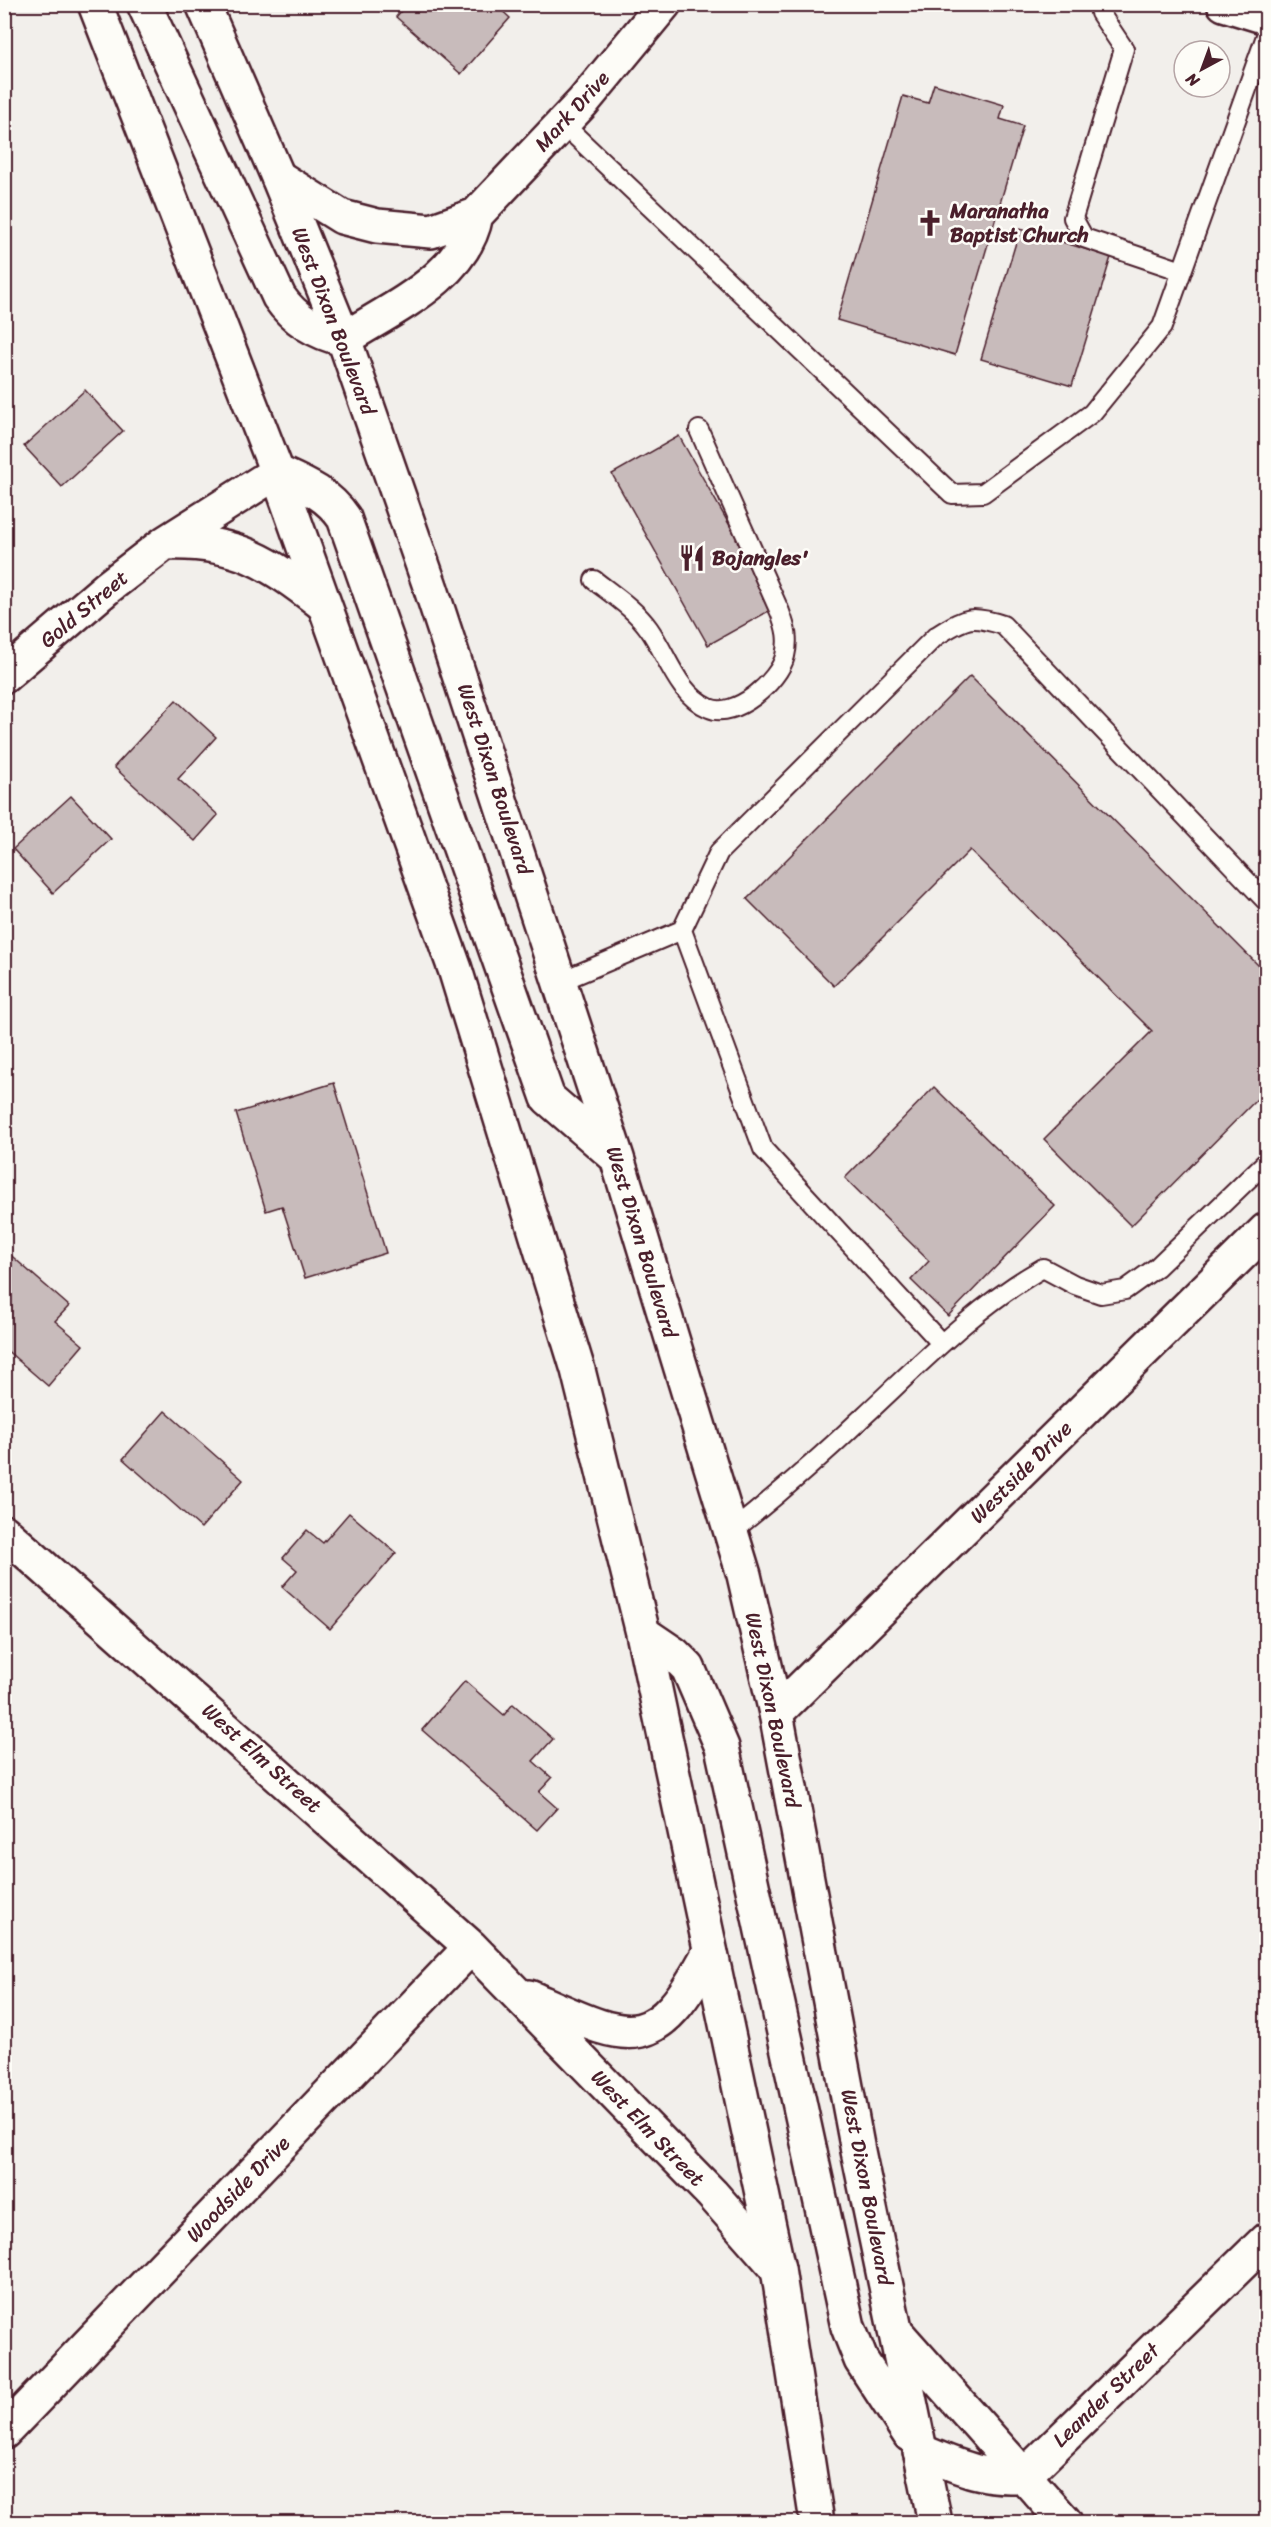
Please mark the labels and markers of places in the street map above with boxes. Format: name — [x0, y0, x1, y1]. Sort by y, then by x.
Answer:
place label: Maranatha Baptist Church — [949, 192, 1089, 254]
church icon: Maranatha Baptist Church — [915, 208, 945, 238]
place label: Bojangles' — [712, 539, 809, 577]
restaurant icon: Bojangles' — [677, 543, 707, 573]

